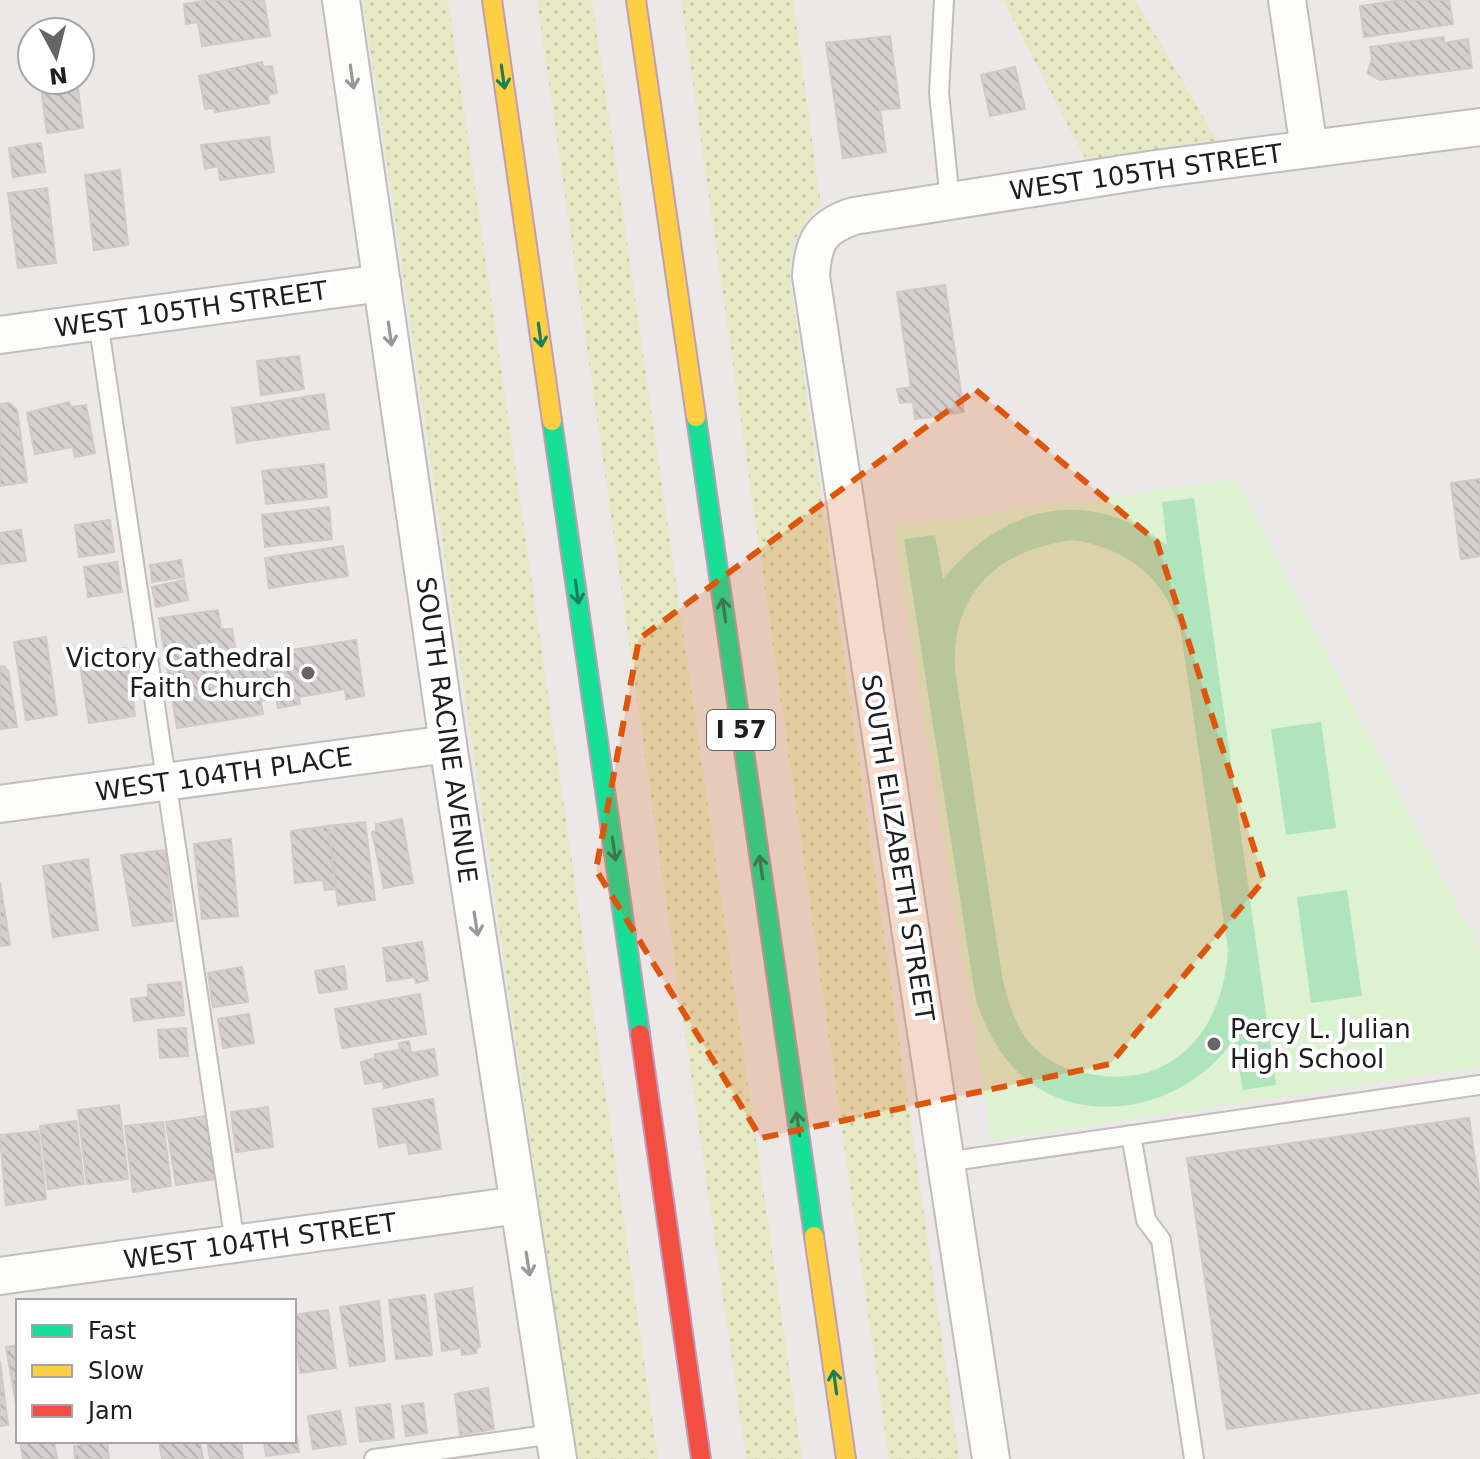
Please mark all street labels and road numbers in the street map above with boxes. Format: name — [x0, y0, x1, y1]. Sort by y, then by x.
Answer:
street label: WEST 105TH STREET — [1008, 138, 1285, 206]
street label: WEST 105TH STREET — [53, 275, 330, 343]
street label: SOUTH RACINE AVENUE — [411, 575, 483, 885]
street label: SOUTH ELIZABETH STREET — [856, 672, 940, 1024]
road number: I 57 — [707, 710, 775, 750]
street label: WEST 104TH PLACE — [94, 741, 354, 807]
street label: WEST 104TH STREET — [122, 1207, 399, 1275]

